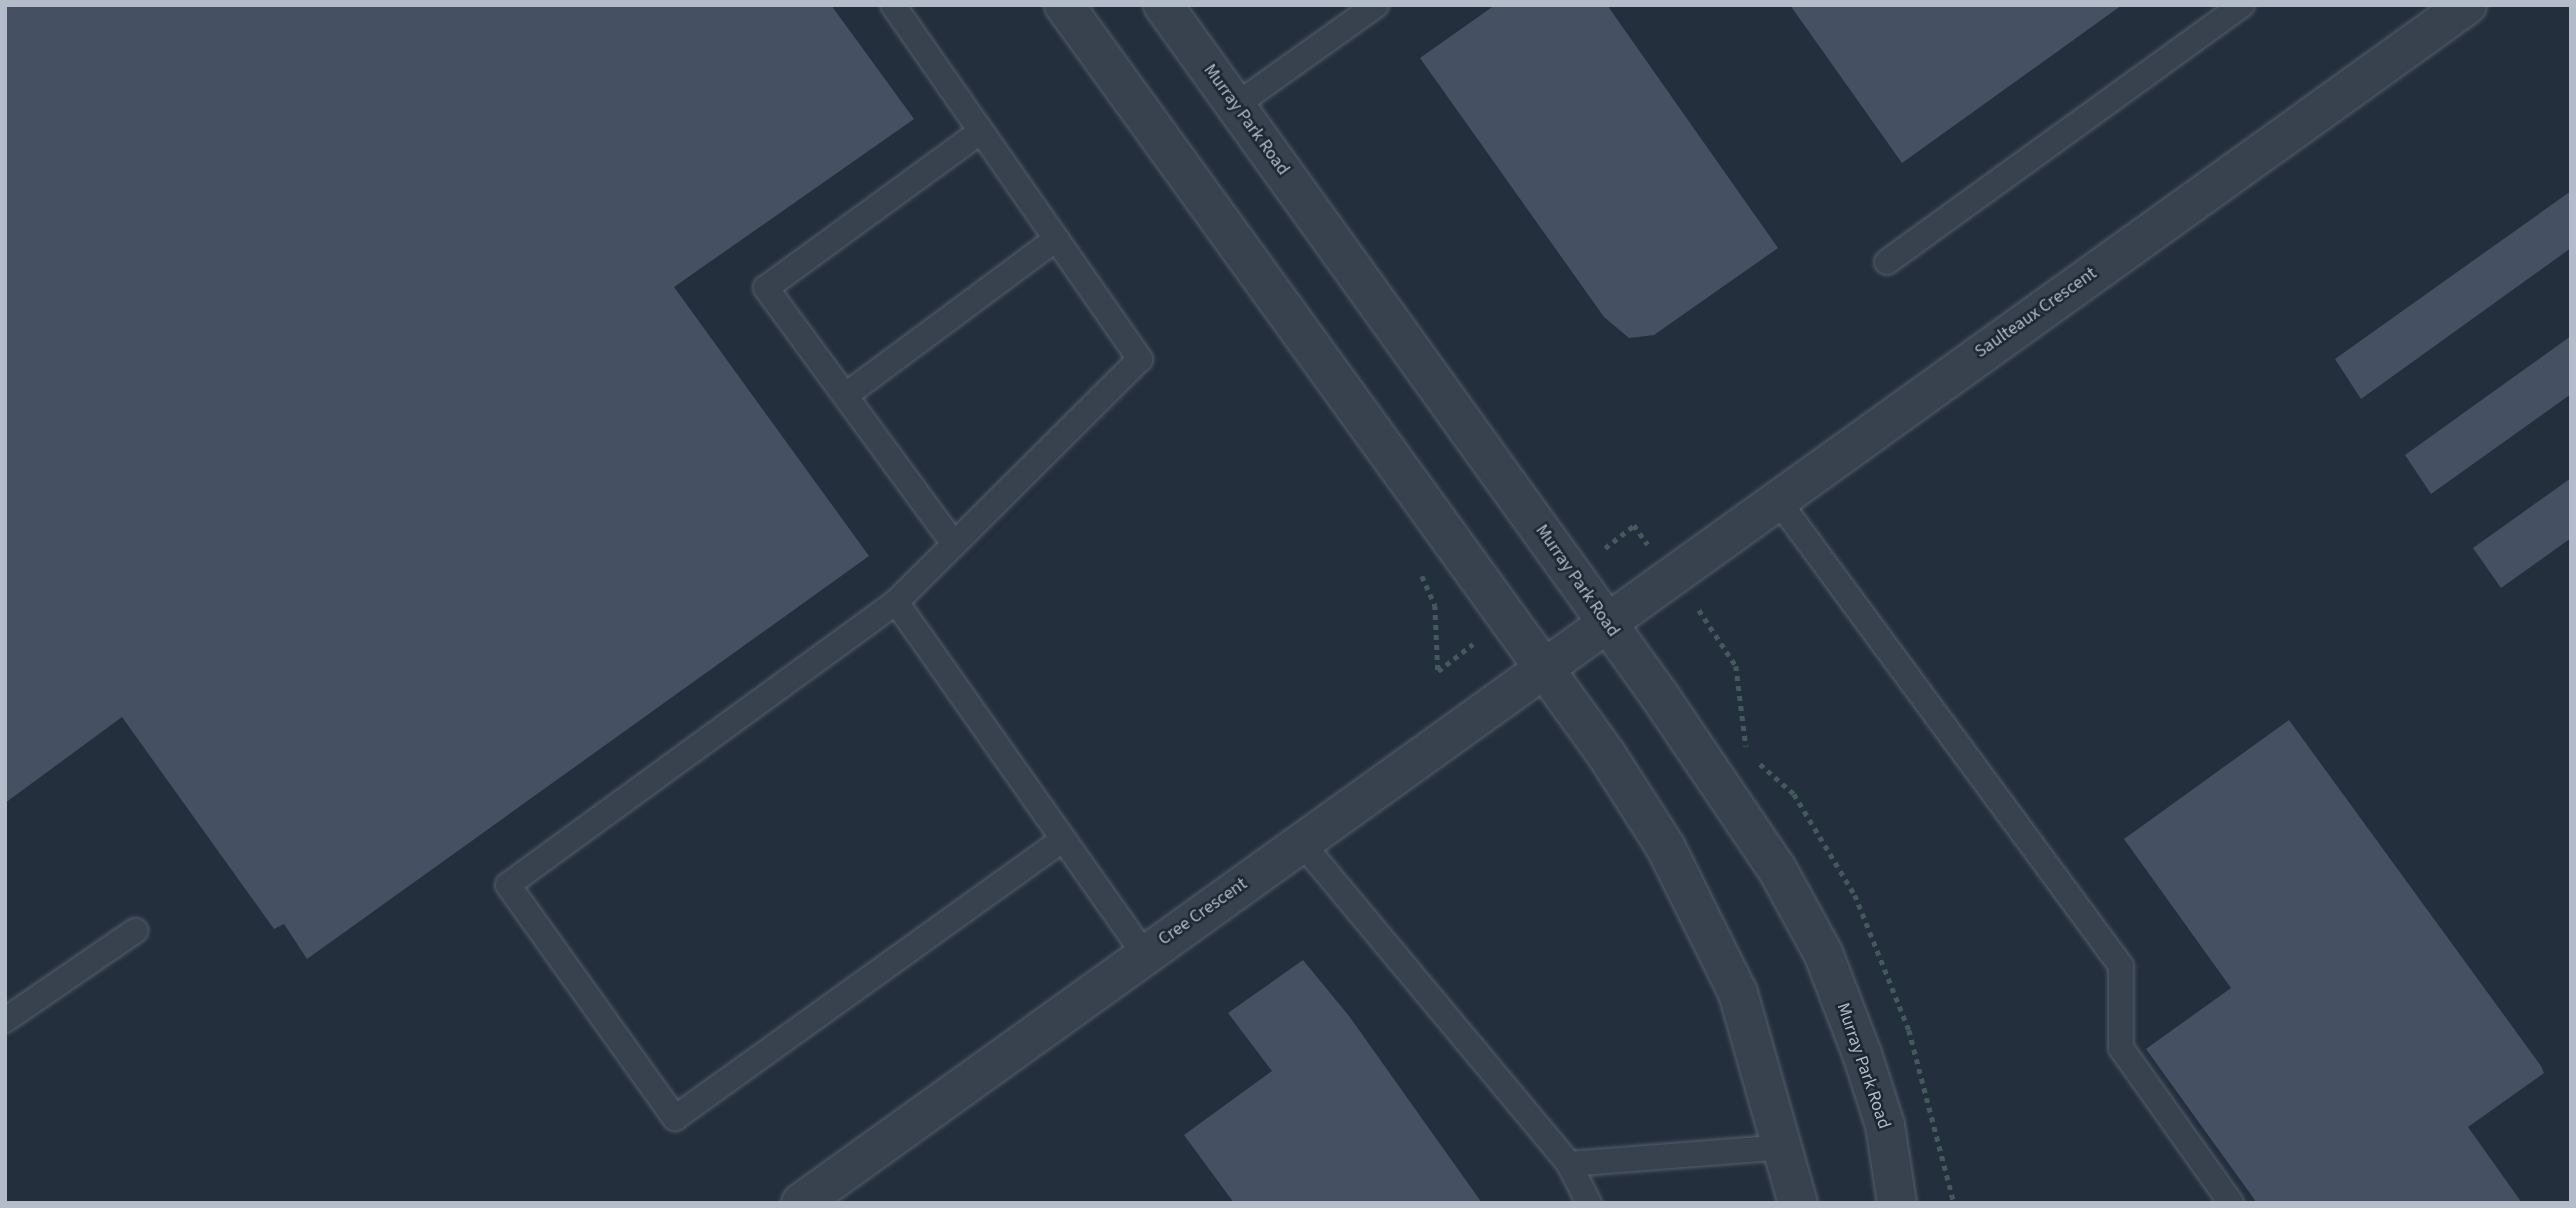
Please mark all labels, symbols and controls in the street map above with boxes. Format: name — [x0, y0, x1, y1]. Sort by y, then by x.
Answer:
street label: Murray Park Road — [1198, 60, 1294, 180]
street label: Saulteaux Crescent — [1971, 263, 2101, 363]
street label: Murray Park Road — [1530, 521, 1624, 641]
street label: Cree Crescent — [1154, 874, 1252, 950]
street label: Murray Park Road — [1831, 1000, 1895, 1132]

